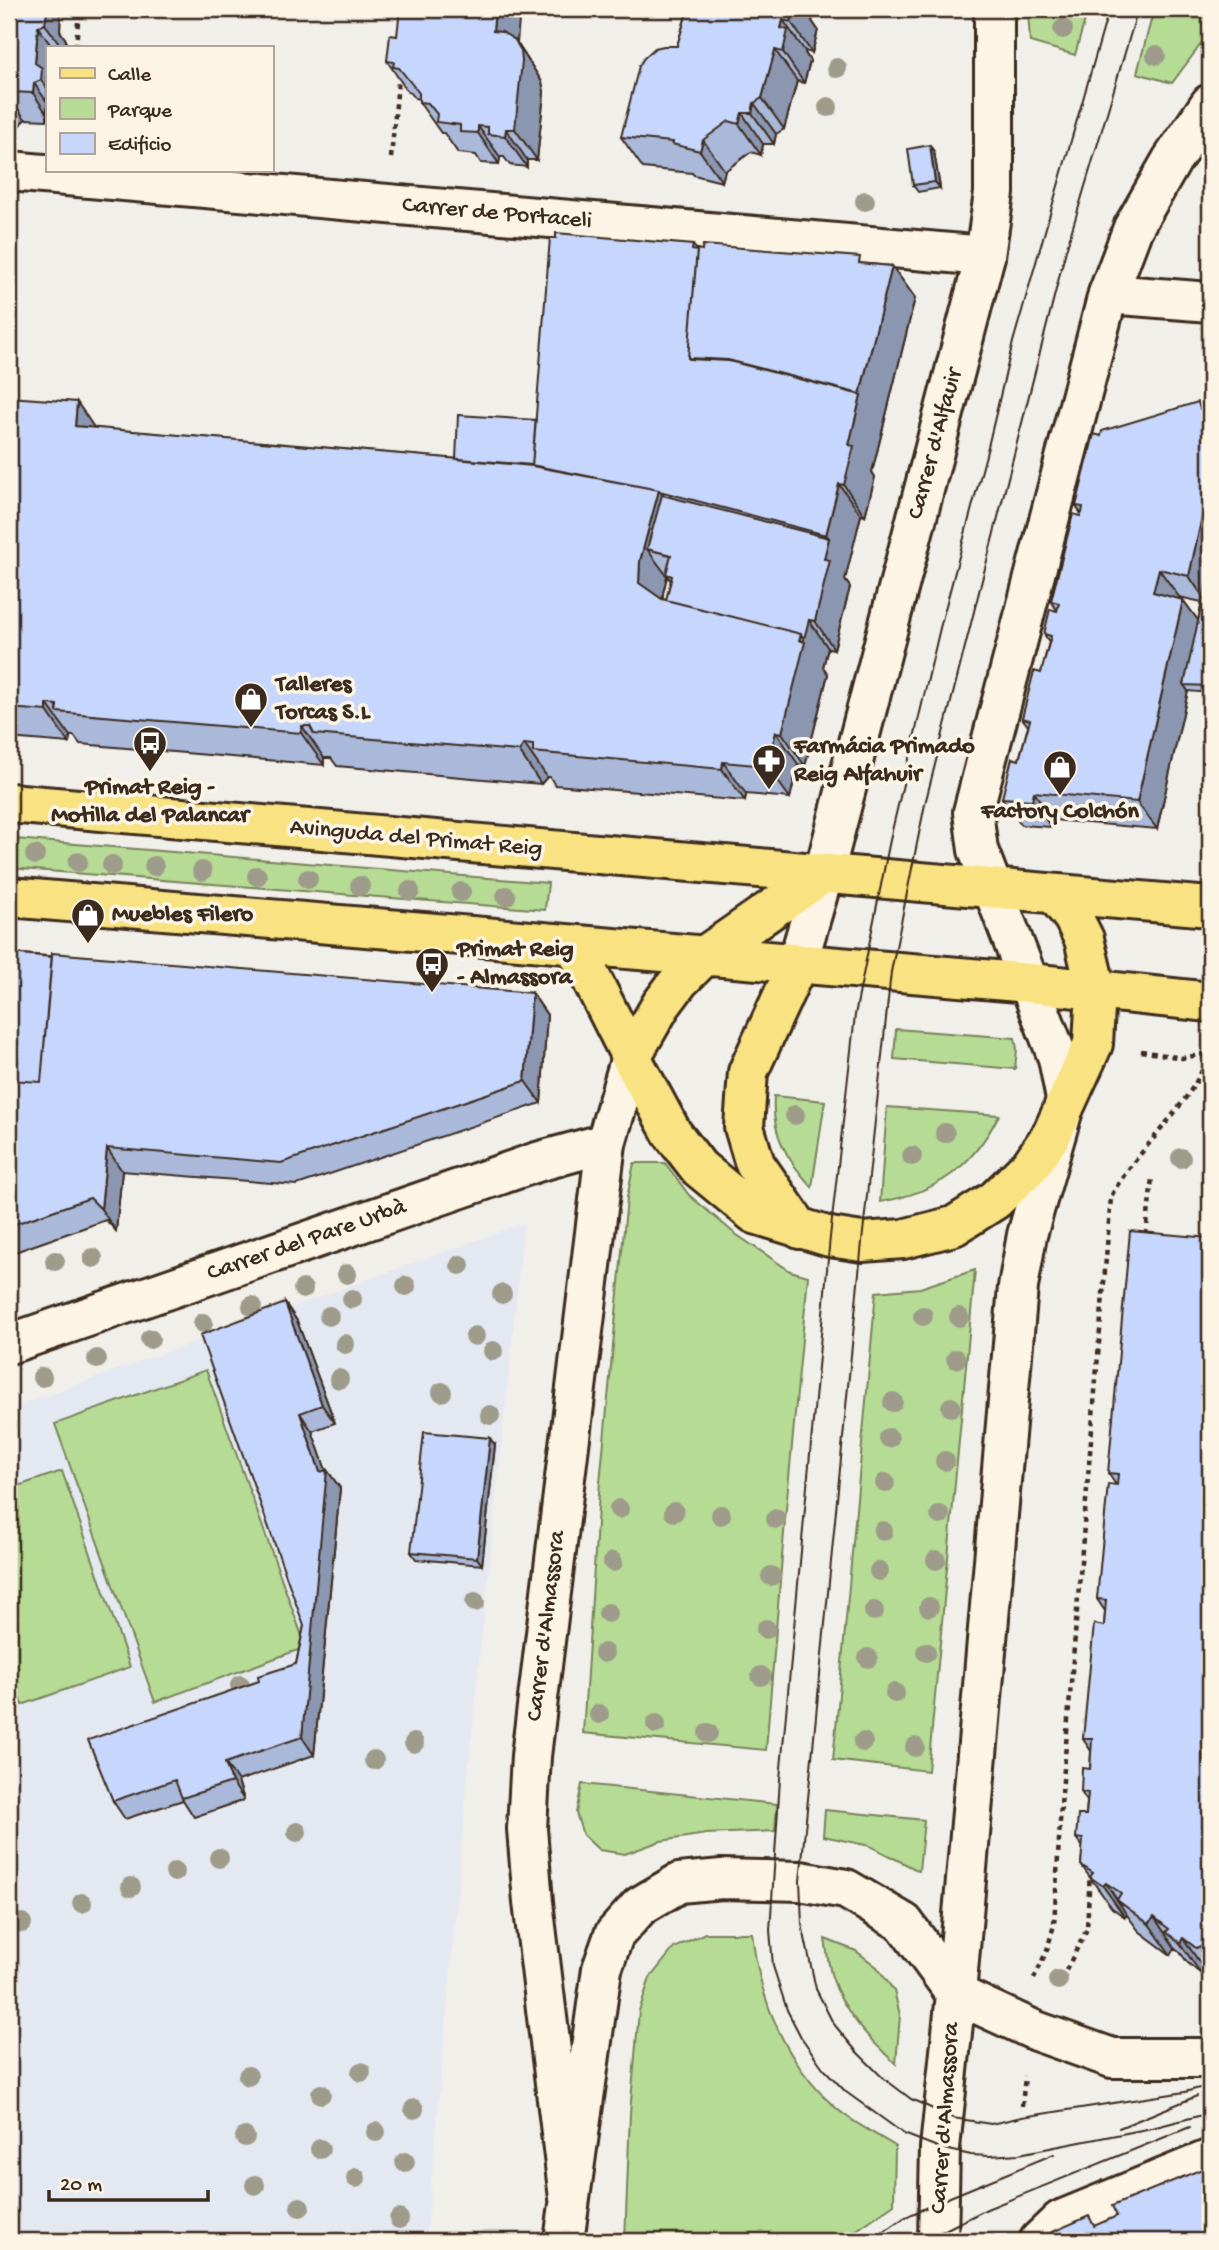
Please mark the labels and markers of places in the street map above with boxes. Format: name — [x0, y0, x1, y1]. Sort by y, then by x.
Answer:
place label: Talleres Torcas S.L — [274, 671, 372, 728]
shop icon: Talleres Torcas S.L — [232, 680, 270, 729]
bus stop icon: Primat Reig - Motilla del Palancar — [131, 724, 169, 773]
place label: Farmácia Primado Reig Alfahuir — [793, 733, 975, 790]
pharmacy icon: Farmácia Primado Reig Alfahuir — [750, 742, 788, 791]
shop icon: Factory Colchón — [1041, 748, 1079, 797]
place label: Primat Reig - Motilla del Palancar — [51, 774, 251, 831]
place label: Factory Colchón — [980, 798, 1139, 827]
shop icon: Muebles Filero — [69, 896, 107, 945]
place label: Muebles Filero — [112, 901, 254, 930]
place label: Primat Reig - Almassora — [455, 936, 574, 993]
bus stop icon: Primat Reig - Almassora — [413, 945, 451, 994]

